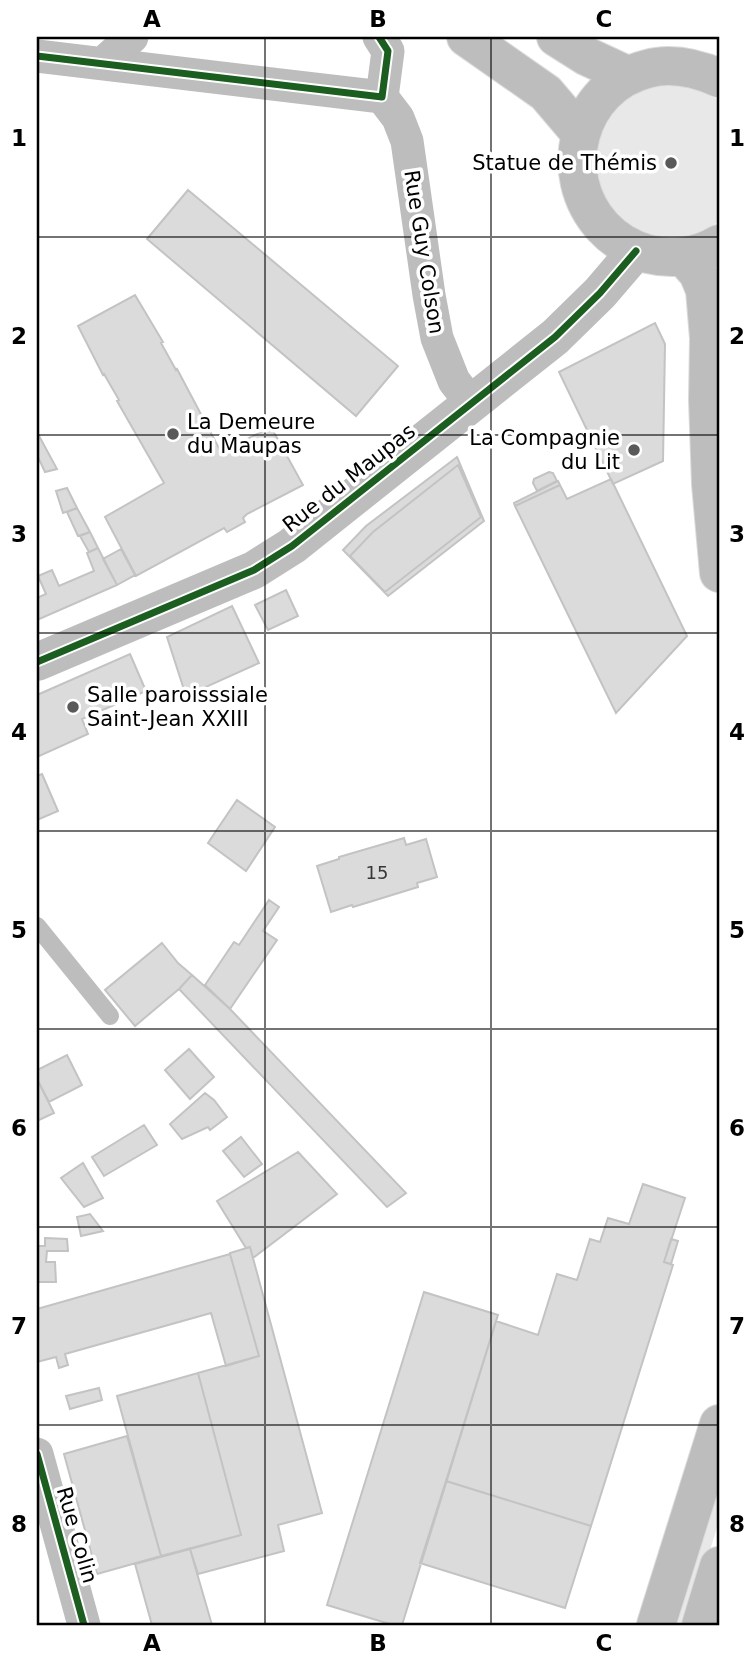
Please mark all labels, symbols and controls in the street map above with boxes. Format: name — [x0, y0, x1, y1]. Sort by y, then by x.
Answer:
text: A — [143, 6, 161, 32]
text: B — [369, 6, 387, 32]
text: C — [596, 6, 612, 32]
text: 1 — [11, 125, 27, 151]
text: 1 — [729, 125, 745, 151]
place label: Statue de Thémis — [472, 151, 657, 175]
marker: Statue de Thémis — [663, 155, 679, 171]
street label: Rue Guy Colson — [399, 168, 449, 336]
text: 2 — [11, 323, 27, 349]
text: 2 — [729, 323, 745, 349]
place label: La Demeure du Maupas — [187, 410, 315, 458]
street label: Rue du Maupas — [278, 419, 420, 537]
marker: La Demeure du Maupas — [165, 426, 181, 442]
place label: La Compagnie du Lit — [469, 426, 620, 474]
marker: La Compagnie du Lit — [626, 442, 642, 458]
text: 3 — [11, 521, 27, 547]
text: 3 — [729, 521, 745, 547]
place label: Salle paroisssiale Saint-Jean XXIII — [87, 683, 268, 731]
marker: Salle paroisssiale Saint-Jean XXIII — [65, 699, 81, 715]
text: 4 — [11, 719, 27, 745]
text: 4 — [729, 719, 745, 745]
house number: 15 — [366, 862, 388, 883]
text: 5 — [11, 917, 27, 943]
text: 5 — [729, 917, 745, 943]
text: 6 — [11, 1115, 27, 1141]
text: 6 — [729, 1115, 745, 1141]
text: 7 — [11, 1313, 27, 1339]
text: 7 — [729, 1313, 745, 1339]
street label: Rue Colin — [52, 1484, 102, 1586]
text: 8 — [11, 1511, 27, 1537]
text: 8 — [729, 1511, 745, 1537]
text: A — [143, 1630, 161, 1656]
text: B — [369, 1630, 387, 1656]
text: C — [596, 1630, 612, 1656]

